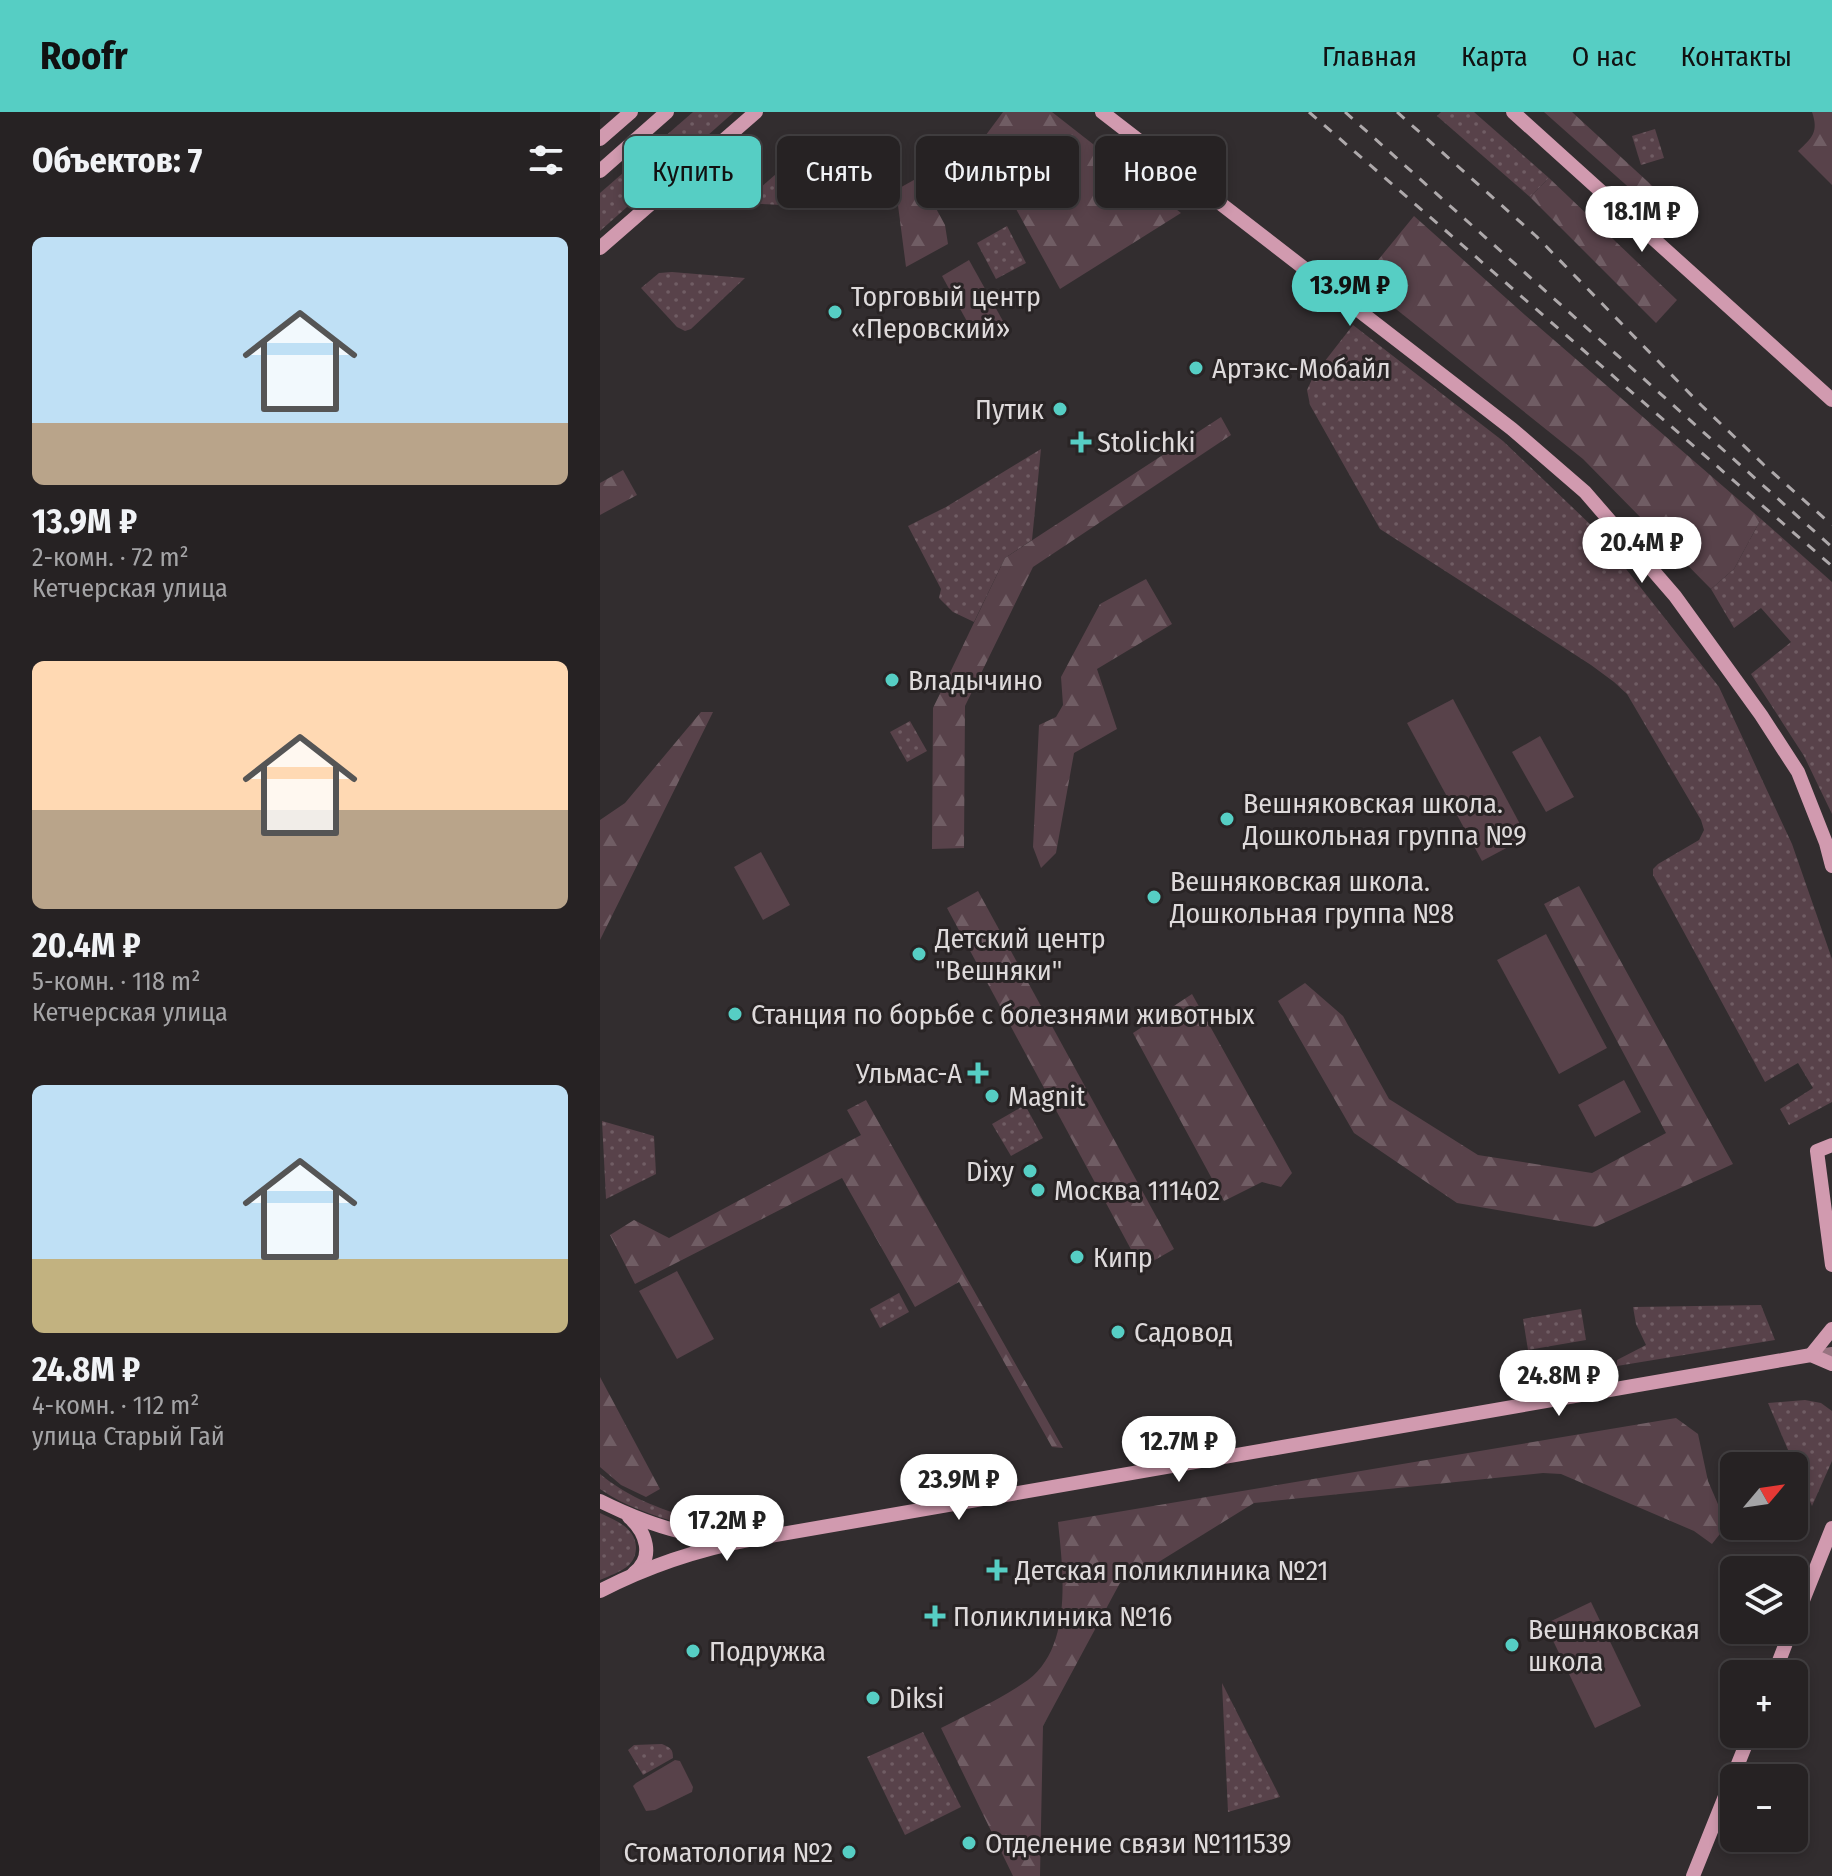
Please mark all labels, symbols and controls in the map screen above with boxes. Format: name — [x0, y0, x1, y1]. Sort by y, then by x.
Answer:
text: Roofr — [40, 33, 128, 79]
text: Главная — [1322, 40, 1417, 73]
text: Карта — [1461, 40, 1528, 73]
text: О нас — [1572, 40, 1637, 73]
text: Контакты — [1681, 40, 1792, 73]
chip: Купить — [624, 136, 761, 208]
chip: Снять — [777, 136, 900, 208]
chip: Фильтры — [916, 136, 1079, 208]
chip: Новое — [1095, 136, 1226, 208]
icon: filters — [524, 138, 568, 182]
text: Объектов: 7 — [32, 140, 202, 181]
pin: 18.1M ₽ — [1568, 186, 1716, 254]
text: 18.1M ₽ — [1603, 196, 1681, 227]
pin: 13.9M ₽ — [1276, 260, 1424, 328]
text: 13.9M ₽ — [1310, 270, 1390, 301]
place label: Торговый центр «Перовский» — [851, 280, 1041, 345]
icon: home — [228, 289, 372, 433]
marker: Торговый центр «Перовский» — [826, 303, 844, 321]
place label: Артэкс-Мобайл — [1212, 352, 1391, 385]
marker: Артэкс-Мобайл — [1187, 359, 1205, 377]
place label: Путик — [975, 393, 1044, 426]
marker: Путик — [1051, 400, 1069, 418]
place label: Stolichki — [1097, 426, 1196, 459]
marker: Stolichki — [1072, 433, 1090, 451]
text: 13.9M ₽ — [32, 501, 137, 542]
pin: 20.4M ₽ — [1568, 517, 1716, 585]
text: 20.4M ₽ — [1600, 527, 1684, 558]
text: 2-комн. · 72 m² — [32, 542, 189, 573]
text: Кетчерская улица — [32, 573, 228, 604]
place label: Владычино — [908, 664, 1043, 697]
marker: Владычино — [883, 671, 901, 689]
icon: home — [228, 713, 372, 857]
place label: Вешняковская школа. Дошкольная группа №9 — [1242, 787, 1527, 852]
marker: Вешняковская школа. Дошкольная группа №9 — [1218, 810, 1236, 828]
place label: Вешняковская школа. Дошкольная группа №8 — [1169, 865, 1454, 930]
marker: Вешняковская школа. Дошкольная группа №8 — [1145, 888, 1163, 906]
place label: Детский центр "Вешняки" — [934, 922, 1106, 987]
text: 20.4M ₽ — [32, 925, 141, 966]
marker: Детский центр "Вешняки" — [910, 945, 928, 963]
text: 5-комн. · 118 m² — [32, 966, 200, 997]
text: Кетчерская улица — [32, 997, 228, 1028]
place label: Станция по борьбе с болезнями животных — [751, 998, 1255, 1031]
marker: Станция по борьбе с болезнями животных — [726, 1005, 744, 1023]
place label: Ульмас-А — [855, 1057, 962, 1090]
marker: Ульмас-А — [969, 1064, 987, 1082]
place label: Magnit — [1008, 1080, 1086, 1113]
marker: Magnit — [983, 1087, 1001, 1105]
icon: home — [228, 1137, 372, 1281]
place label: Dixy — [966, 1155, 1015, 1188]
marker: Dixy — [1021, 1162, 1039, 1180]
place label: Москва 111402 — [1054, 1174, 1220, 1207]
marker: Москва 111402 — [1029, 1181, 1047, 1199]
place label: Кипр — [1093, 1241, 1153, 1274]
marker: Кипр — [1068, 1248, 1086, 1266]
place label: Садовод — [1134, 1316, 1233, 1349]
marker: Садовод — [1109, 1323, 1127, 1341]
text: 24.8M ₽ — [32, 1349, 140, 1390]
pin: 24.8M ₽ — [1485, 1350, 1633, 1418]
text: 24.8M ₽ — [1518, 1360, 1600, 1391]
text: 4-комн. · 112 m² — [32, 1390, 200, 1421]
pin: 12.7M ₽ — [1105, 1416, 1253, 1484]
text: улица Старый Гай — [32, 1421, 225, 1452]
text: 12.7M ₽ — [1140, 1426, 1218, 1457]
north arrow — [1720, 1452, 1808, 1540]
map controls — [1720, 1452, 1808, 1852]
pin: 23.9M ₽ — [885, 1454, 1033, 1522]
text: 23.9M ₽ — [918, 1464, 1000, 1495]
pin: 17.2M ₽ — [653, 1495, 801, 1563]
text: 17.2M ₽ — [688, 1505, 766, 1536]
place label: Детская поликлиника №21 — [1014, 1554, 1328, 1587]
button: layers — [1720, 1556, 1808, 1644]
marker: Детская поликлиника №21 — [986, 1559, 1008, 1581]
place label: Поликлиника №16 — [953, 1600, 1172, 1633]
marker: Поликлиника №16 — [924, 1605, 946, 1627]
place label: Вешняковская школа — [1528, 1613, 1700, 1678]
place label: Подружка — [709, 1635, 826, 1668]
marker: Вешняковская школа — [1503, 1636, 1521, 1654]
marker: Подружка — [684, 1642, 702, 1660]
button: + — [1720, 1660, 1808, 1748]
place label: Diksi — [889, 1682, 944, 1715]
marker: Diksi — [864, 1689, 882, 1707]
button: − — [1720, 1764, 1808, 1852]
place label: Отделение связи №111539 — [985, 1827, 1292, 1860]
marker: Отделение связи №111539 — [960, 1834, 978, 1852]
place label: Стоматология №2 — [624, 1836, 833, 1869]
marker: Стоматология №2 — [840, 1843, 858, 1861]

